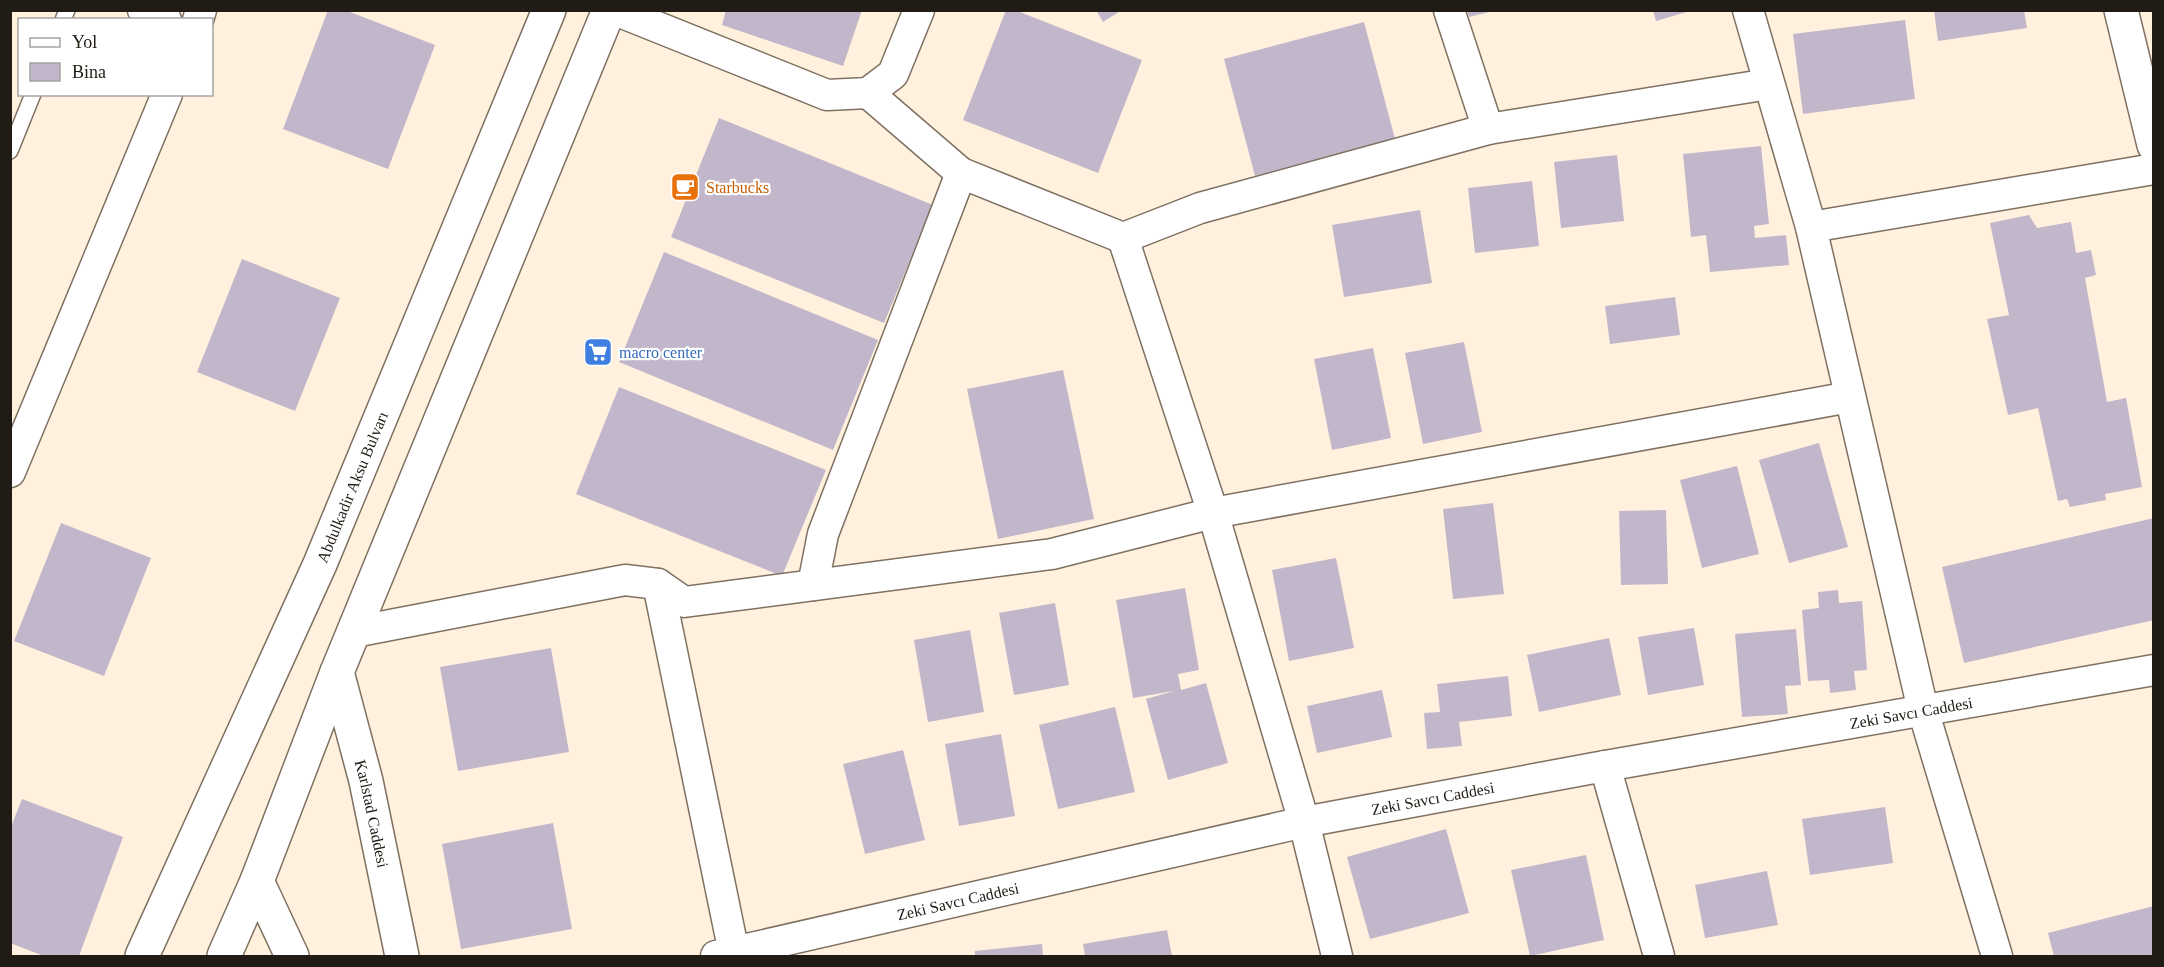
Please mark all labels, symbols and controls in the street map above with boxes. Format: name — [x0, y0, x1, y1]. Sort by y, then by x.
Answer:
legend — [18, 18, 213, 96]
text: Yol — [72, 32, 97, 52]
text: Bina — [72, 62, 106, 82]
cafe icon: Starbucks — [669, 171, 701, 203]
place label: Starbucks — [706, 179, 769, 196]
supermarket icon: macro center — [582, 336, 614, 368]
place label: macro center — [619, 344, 703, 361]
street label: Abdulkadir Aksu Bulvarı — [313, 408, 391, 565]
street label: Zeki Savcı Caddesi — [1848, 693, 1974, 732]
street label: Karlstad Caddesi — [352, 758, 392, 870]
street label: Zeki Savcı Caddesi — [1370, 778, 1496, 818]
street label: Zeki Savcı Caddesi — [895, 879, 1021, 923]

